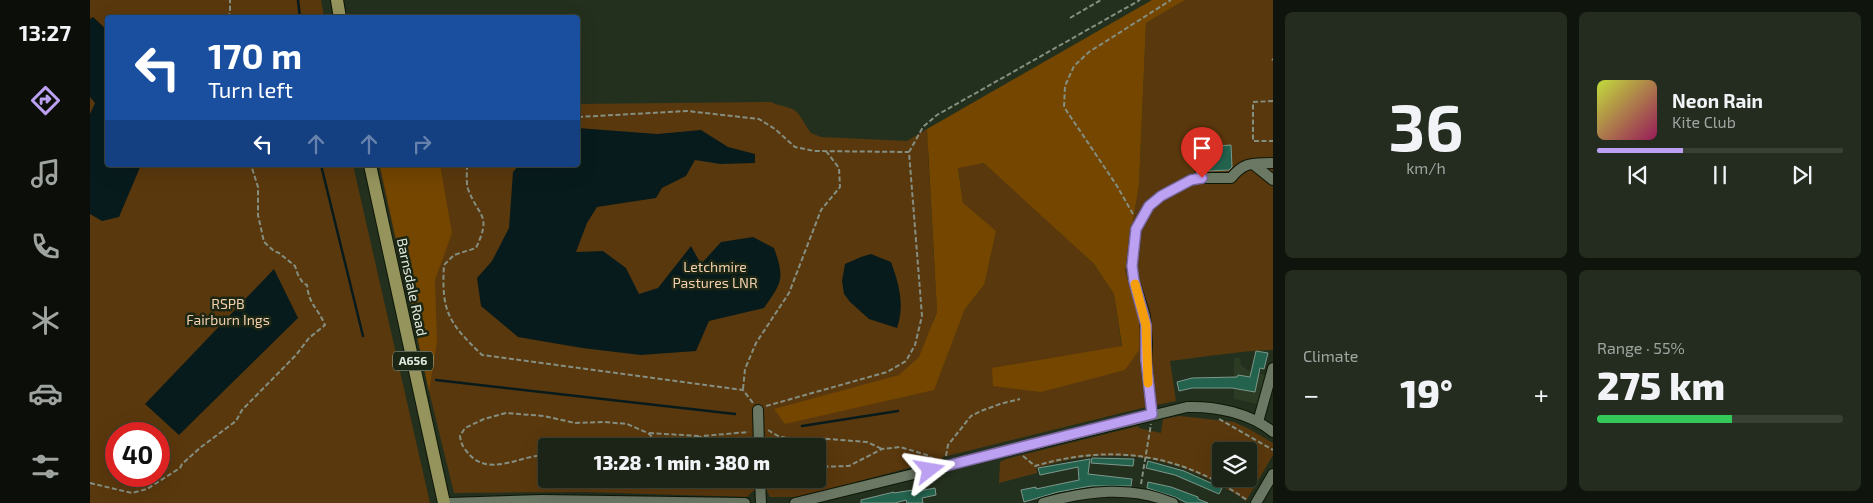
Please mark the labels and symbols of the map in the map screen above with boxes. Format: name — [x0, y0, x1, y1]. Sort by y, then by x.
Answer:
pin — [1181, 127, 1223, 178]
street label: Barnsdale Road — [394, 236, 431, 338]
park label: Letchmire Pastures LNR — [672, 258, 758, 291]
park label: RSPB Fairburn Ings — [186, 295, 270, 328]
road number: A656 — [393, 352, 433, 371]
speed limit sign: 40 — [105, 422, 170, 487]
position arrow — [903, 443, 955, 495]

